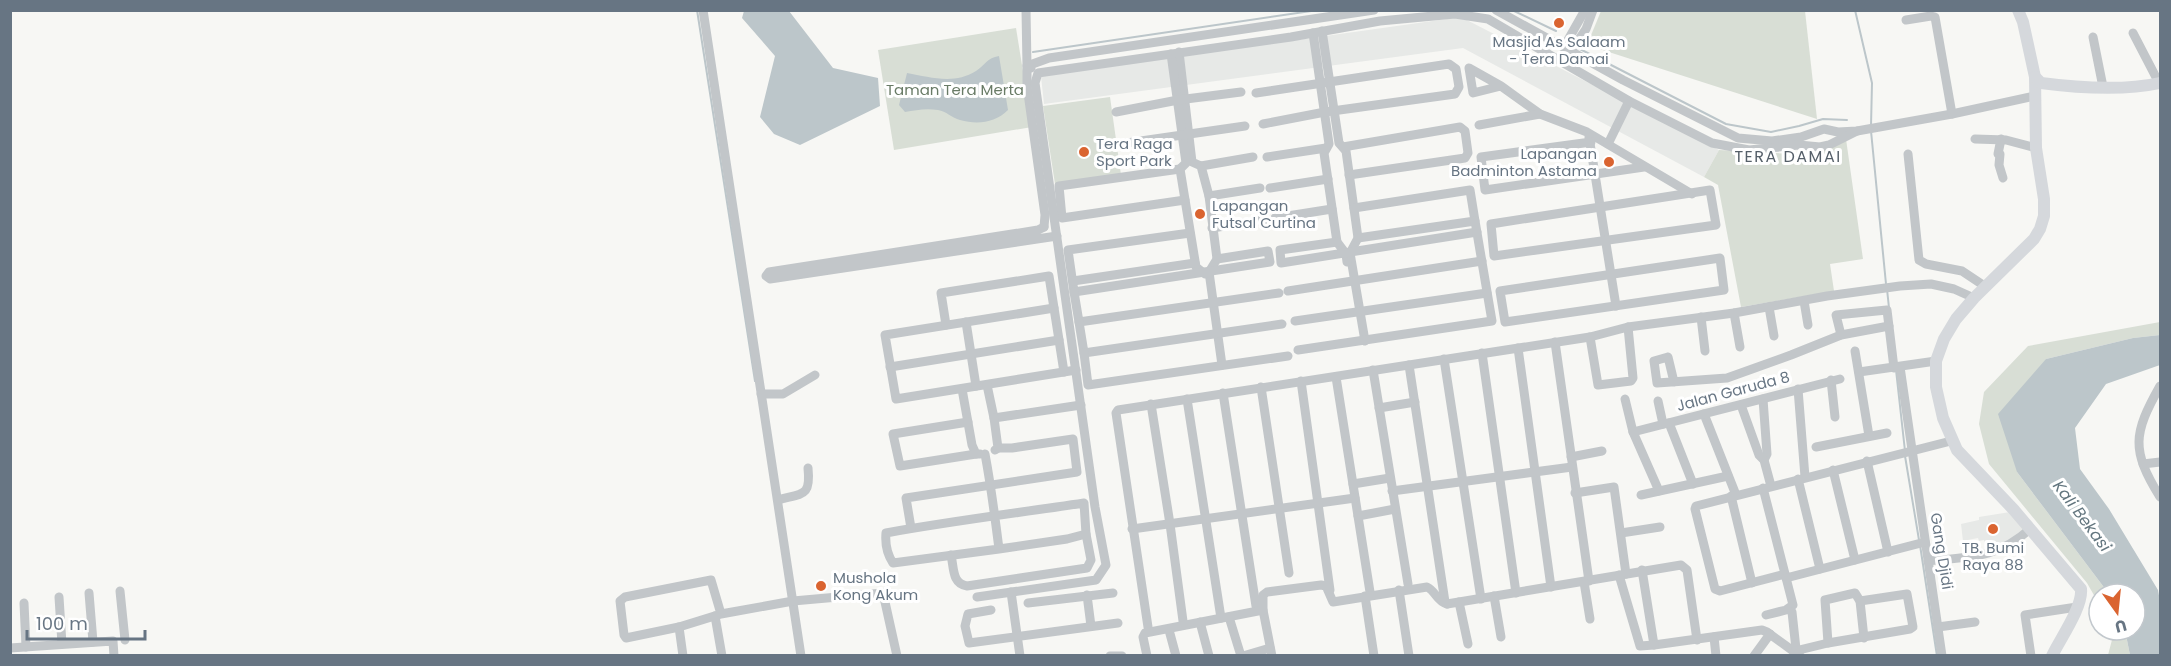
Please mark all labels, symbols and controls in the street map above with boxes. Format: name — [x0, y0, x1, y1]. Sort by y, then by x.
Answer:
marker: Masjid As Salaam - Tera Damai — [1552, 16, 1566, 30]
place label: Masjid As Salaam - Tera Damai — [1493, 31, 1625, 69]
park label: Taman Tera Merta — [886, 79, 1024, 100]
place label: Tera Raga Sport Park — [1096, 133, 1173, 171]
place label: Lapangan Badminton Astama — [1451, 143, 1597, 181]
marker: Tera Raga Sport Park — [1077, 145, 1091, 159]
district label: TERA DAMAI — [1734, 145, 1842, 168]
marker: Lapangan Badminton Astama — [1602, 155, 1616, 169]
place label: Lapangan Futsal Curtina — [1212, 195, 1316, 233]
marker: Lapangan Futsal Curtina — [1193, 207, 1207, 221]
street label: Jalan Garuda 8 — [1674, 366, 1792, 416]
water label: Kali Bekasi — [2048, 475, 2117, 557]
street label: Gang Djidi — [1926, 511, 1958, 591]
marker: TB. Bumi Raya 88 — [1986, 522, 2000, 536]
place label: TB. Bumi Raya 88 — [1962, 537, 2024, 575]
place label: Mushola Kong Akum — [833, 567, 918, 605]
marker: Mushola Kong Akum — [814, 579, 828, 593]
north arrow — [2087, 582, 2147, 642]
scale bar — [27, 603, 146, 641]
text: 100 m — [36, 611, 88, 636]
text: U — [2112, 613, 2129, 639]

